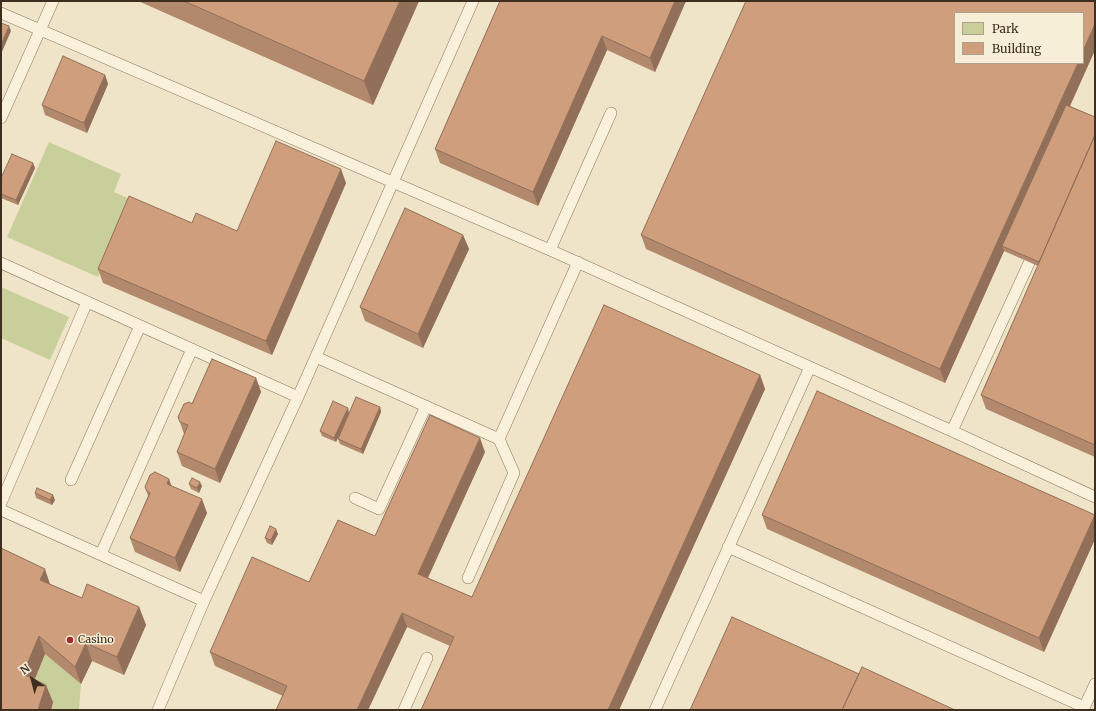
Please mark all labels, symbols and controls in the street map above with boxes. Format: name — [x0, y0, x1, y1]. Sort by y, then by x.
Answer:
legend — [954, 12, 1084, 64]
text: Park — [992, 21, 1019, 36]
text: Building — [992, 41, 1041, 56]
place label: Casino — [78, 633, 114, 647]
marker: Casino — [65, 635, 75, 645]
north arrow — [12, 659, 52, 699]
text: N — [17, 661, 33, 678]

